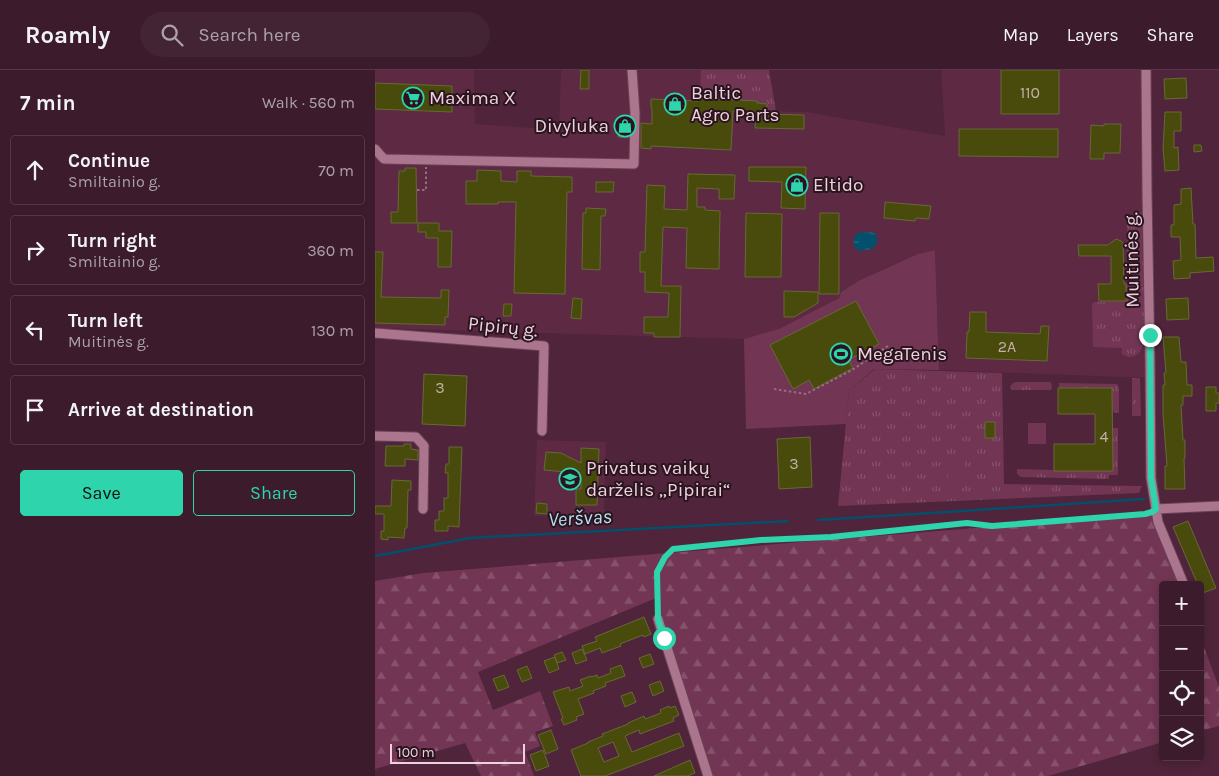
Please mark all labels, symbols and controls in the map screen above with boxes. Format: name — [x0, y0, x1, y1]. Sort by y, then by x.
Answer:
search box — [140, 12, 490, 57]
text: Roamly — [25, 21, 110, 49]
icon: search — [158, 21, 186, 49]
text: Search here — [198, 24, 300, 46]
text: Map — [1003, 24, 1039, 46]
text: Layers — [1067, 24, 1119, 46]
text: Share — [1147, 24, 1194, 46]
place label: Baltic Agro Parts — [691, 82, 779, 126]
house number: 110 — [1020, 83, 1040, 102]
supermarket icon: Maxima X — [401, 86, 425, 110]
place label: Maxima X — [429, 87, 516, 109]
text: 7 min — [20, 91, 76, 115]
shop icon: Baltic Agro Parts — [663, 92, 687, 116]
text: Walk · 560 m — [262, 93, 355, 112]
shop icon: Divyluka — [613, 114, 637, 138]
place label: Divyluka — [534, 115, 609, 137]
text: Continue — [68, 150, 150, 172]
icon: ahead — [21, 156, 49, 184]
text: 70 m — [318, 161, 354, 180]
text: Smiltainio g. — [68, 172, 160, 191]
shop icon: Eltido — [785, 173, 809, 197]
place label: Eltido — [813, 174, 863, 196]
street label: Muitinės g. — [1120, 212, 1144, 308]
text: Turn right — [68, 230, 157, 252]
icon: right — [21, 236, 49, 264]
text: 360 m — [307, 241, 354, 260]
text: Smiltainio g. — [68, 252, 160, 271]
text: Turn left — [68, 310, 143, 332]
street label: Pipirų g. — [467, 312, 539, 342]
icon: left — [21, 316, 49, 344]
text: 130 m — [311, 321, 354, 340]
route end — [1139, 324, 1162, 347]
text: Muitinės g. — [68, 332, 149, 351]
house number: 2A — [998, 337, 1016, 356]
sports icon: MegaTenis — [829, 342, 853, 366]
place label: MegaTenis — [857, 343, 947, 365]
house number: 3 — [435, 378, 445, 397]
icon: arrive — [21, 396, 49, 424]
text: Arrive at destination — [68, 399, 254, 421]
house number: 4 — [1100, 427, 1109, 446]
house number: 3 — [789, 454, 799, 473]
place label: Privatus vaikų darželis „Pipirai“ — [586, 457, 731, 501]
school or university icon: Privatus vaikų darželis „Pipirai“ — [558, 467, 582, 491]
button: Save — [20, 470, 183, 516]
button: Share — [193, 470, 355, 516]
water label: Veršvas — [548, 505, 612, 531]
map controls — [1159, 581, 1204, 761]
button: + — [1159, 581, 1204, 626]
button: − — [1159, 626, 1204, 671]
route start — [653, 627, 676, 650]
button: locate — [1159, 671, 1204, 716]
button: layers — [1159, 716, 1204, 761]
scale bar — [390, 741, 525, 764]
text: 100 m — [397, 744, 435, 761]

